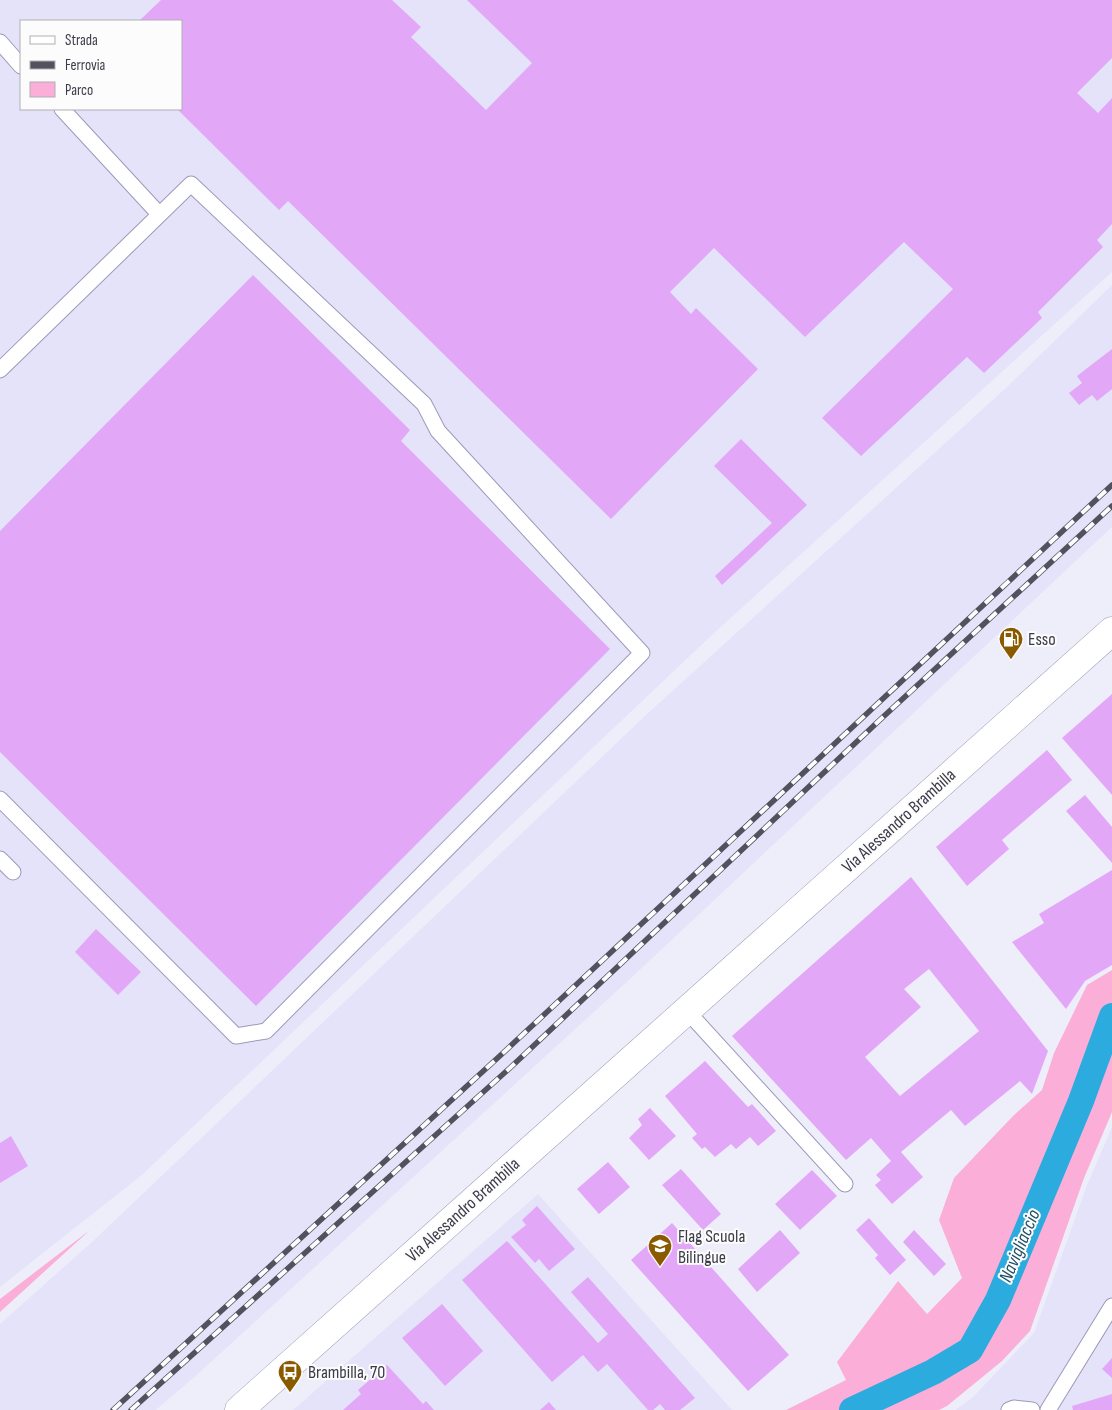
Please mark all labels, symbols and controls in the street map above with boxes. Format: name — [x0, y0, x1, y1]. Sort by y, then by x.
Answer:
legend — [20, 20, 182, 110]
text: Strada — [65, 31, 98, 50]
text: Ferrovia — [65, 56, 106, 75]
text: Parco — [65, 81, 93, 100]
fuel station icon: Esso — [998, 626, 1024, 660]
place label: Esso — [1028, 629, 1056, 650]
street label: Via Alessandro Brambilla — [838, 764, 960, 878]
street label: Via Alessandro Brambilla — [402, 1153, 524, 1267]
water label: Navigliaccio — [994, 1206, 1046, 1286]
place label: Flag Scuola Bilingue — [678, 1226, 745, 1268]
school or university icon: Flag Scuola Bilingue — [647, 1233, 673, 1267]
bus stop icon: Brambilla, 70 — [277, 1359, 303, 1393]
place label: Brambilla, 70 — [308, 1362, 385, 1383]

